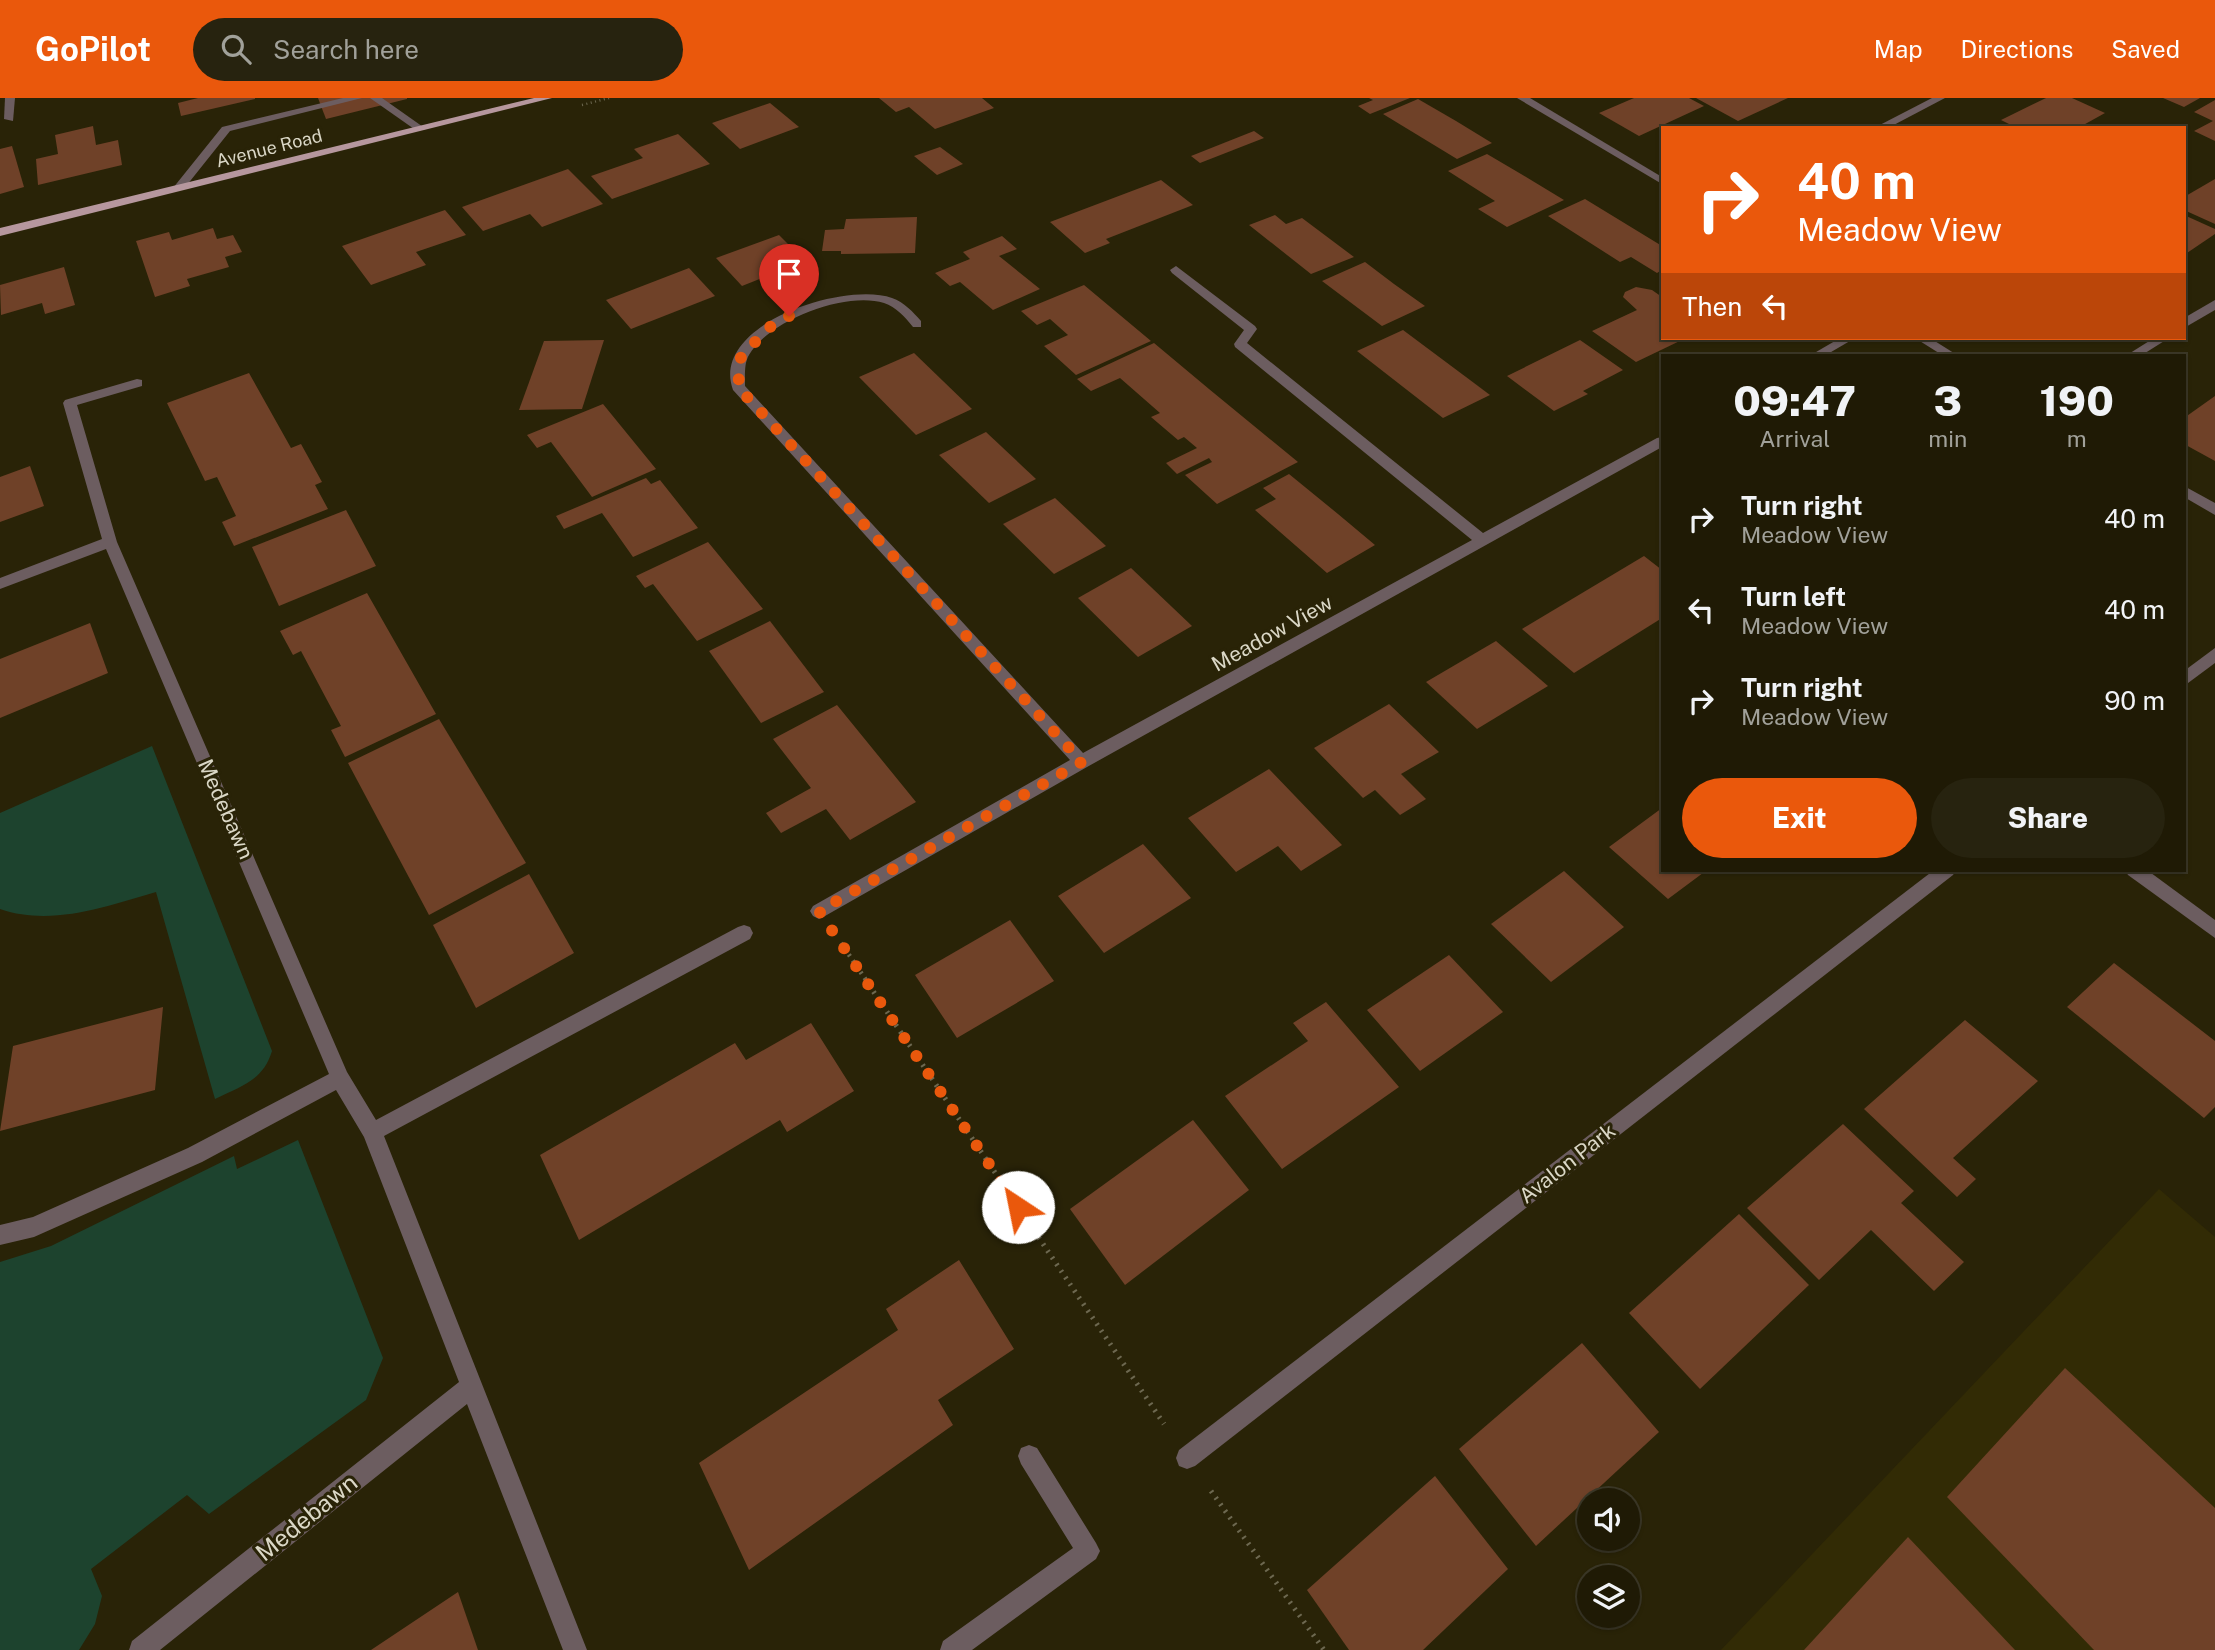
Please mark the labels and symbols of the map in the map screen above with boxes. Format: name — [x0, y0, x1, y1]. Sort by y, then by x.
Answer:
street label: Avenue Road — [214, 125, 324, 171]
pin — [759, 244, 819, 316]
street label: Meadow View — [1207, 589, 1337, 677]
street label: Medebawn — [193, 755, 259, 863]
street label: Avalon Park — [1514, 1118, 1620, 1208]
position arrow — [981, 1170, 1055, 1244]
street label: Medebawn — [250, 1468, 362, 1566]

